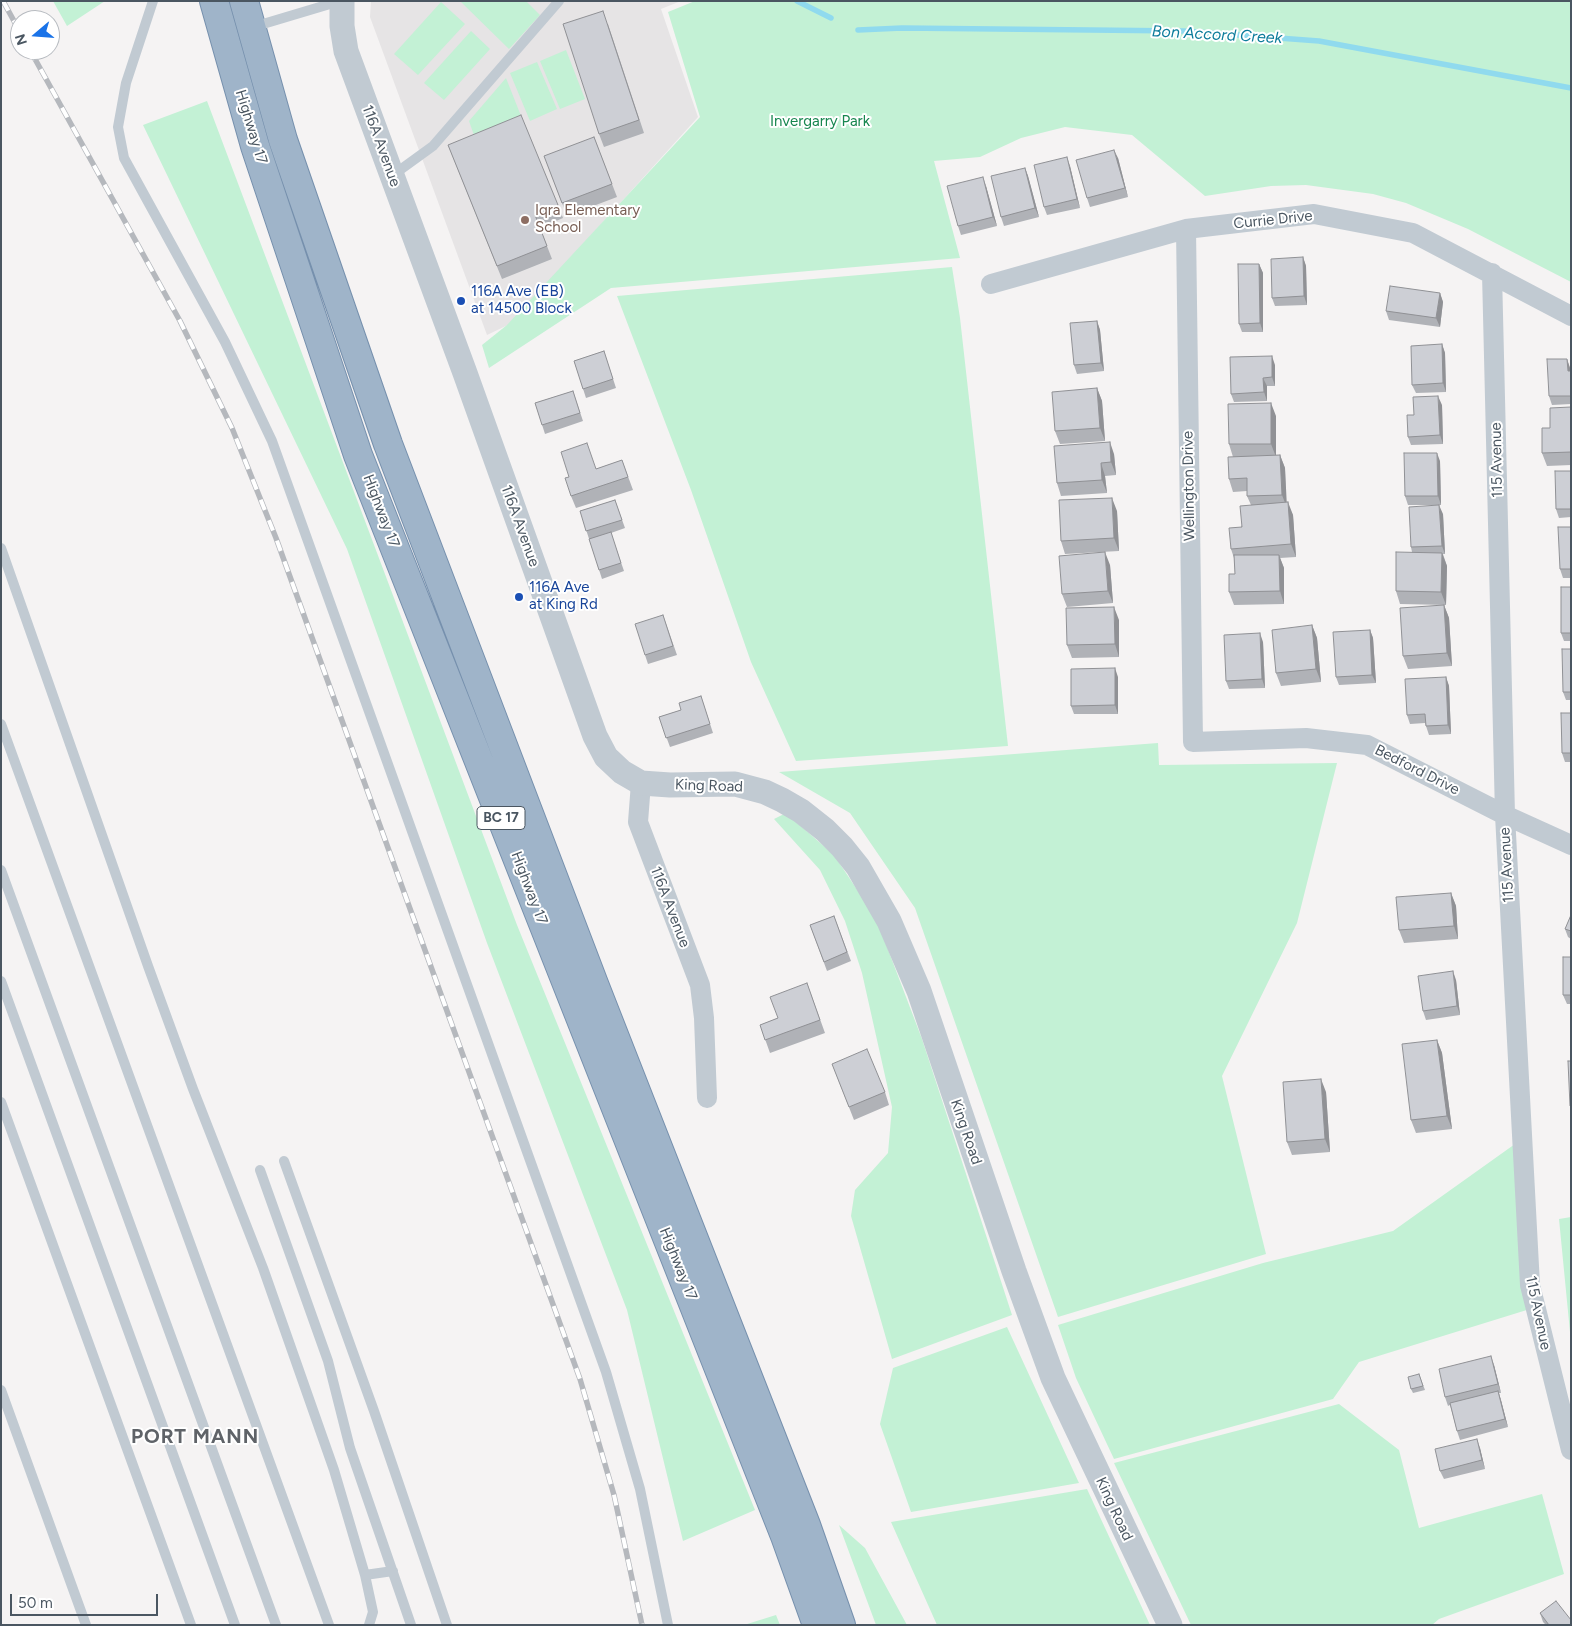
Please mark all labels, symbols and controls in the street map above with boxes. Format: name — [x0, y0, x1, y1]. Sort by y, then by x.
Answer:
north arrow — [10, 10, 60, 60]
water label: Bon Accord Creek — [1151, 22, 1283, 48]
text: N — [11, 32, 31, 47]
street label: Highway 17 — [231, 88, 271, 166]
street label: 116A Avenue — [358, 103, 404, 189]
park label: Invergarry Park — [770, 113, 870, 131]
place label: Iqra Elementary School — [535, 202, 640, 237]
street label: Currie Drive — [1233, 207, 1313, 233]
marker: Iqra Elementary School — [519, 214, 531, 226]
place label: 116A Ave (EB) at 14500 Block — [471, 283, 572, 318]
marker: 116A Ave (EB) at 14500 Block — [455, 295, 467, 307]
street label: 115 Avenue — [1487, 422, 1507, 498]
street label: Wellington Drive — [1179, 431, 1199, 541]
street label: Highway 17 — [359, 472, 403, 550]
street label: 116A Avenue — [497, 483, 543, 569]
place label: 116A Ave at King Rd — [529, 579, 598, 614]
marker: 116A Ave at King Rd — [513, 591, 525, 603]
street label: Bedford Drive — [1372, 741, 1462, 799]
street label: King Road — [675, 776, 743, 796]
road number: BC 17 — [477, 806, 525, 830]
street label: 115 Avenue — [1496, 827, 1518, 903]
street label: Highway 17 — [507, 849, 551, 927]
street label: 116A Avenue — [646, 864, 694, 950]
street label: King Road — [946, 1097, 986, 1167]
street label: Highway 17 — [655, 1225, 701, 1303]
street label: 115 Avenue — [1521, 1274, 1555, 1352]
district label: PORT MANN — [130, 1425, 260, 1449]
street label: King Road — [1091, 1474, 1137, 1544]
scale bar — [12, 1584, 160, 1616]
text: 50 m — [18, 1594, 53, 1612]

